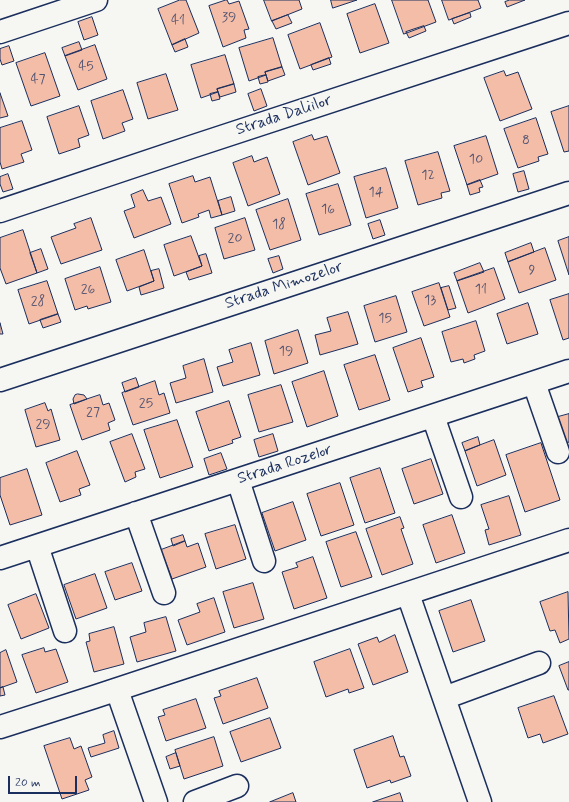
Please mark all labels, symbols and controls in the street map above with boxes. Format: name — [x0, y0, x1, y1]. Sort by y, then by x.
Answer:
house number: 39 — [222, 10, 236, 26]
house number: 41 — [171, 13, 185, 29]
house number: 45 — [78, 59, 94, 75]
house number: 47 — [30, 72, 46, 88]
street label: Strada Daliilor — [234, 91, 334, 141]
house number: 8 — [522, 133, 530, 149]
house number: 10 — [469, 152, 483, 168]
house number: 12 — [421, 168, 435, 184]
house number: 14 — [369, 185, 383, 201]
house number: 16 — [321, 202, 335, 218]
house number: 18 — [272, 217, 286, 233]
house number: 20 — [228, 231, 242, 247]
street label: Strada Mimozelor — [223, 258, 345, 314]
house number: 9 — [529, 263, 535, 279]
house number: 26 — [81, 282, 95, 298]
house number: 11 — [475, 282, 487, 298]
house number: 13 — [424, 293, 436, 309]
house number: 28 — [31, 294, 45, 310]
house number: 15 — [378, 311, 392, 327]
house number: 19 — [279, 344, 293, 360]
house number: 25 — [139, 396, 153, 412]
house number: 27 — [86, 405, 100, 421]
house number: 29 — [35, 417, 51, 433]
street label: Strada Rozelor — [235, 441, 335, 489]
scale bar — [10, 768, 79, 794]
text: 20 m — [15, 775, 41, 791]

